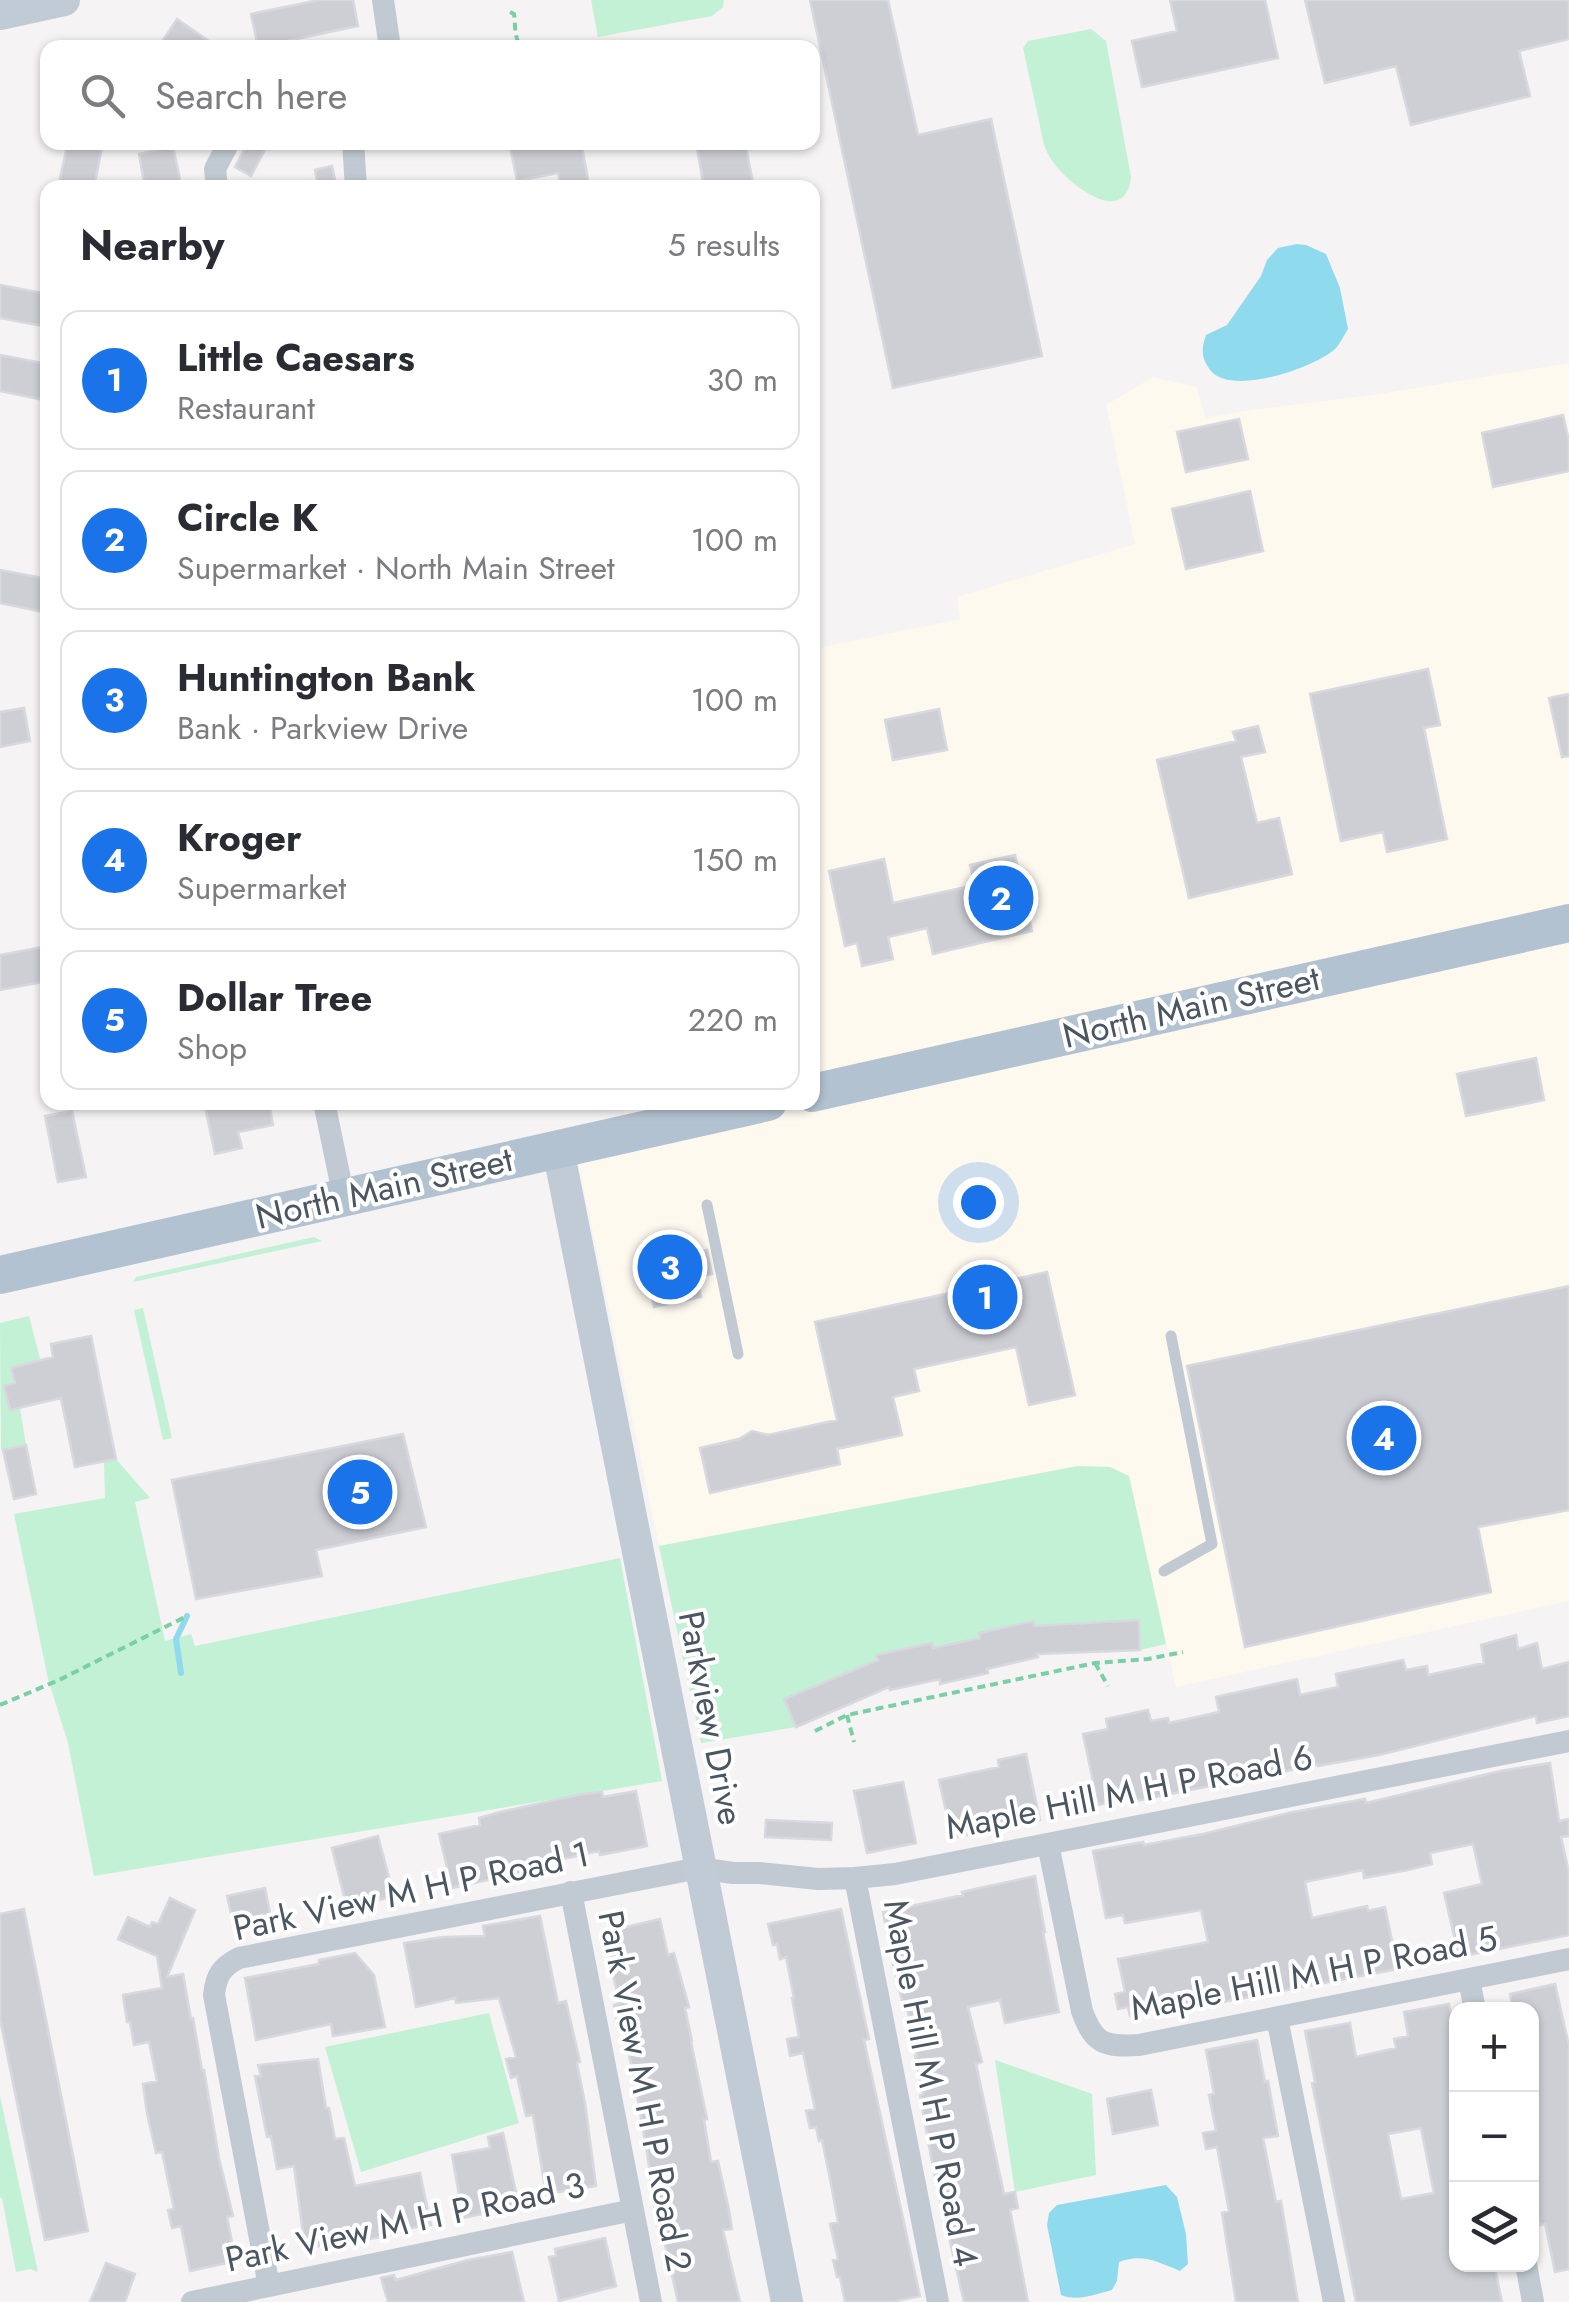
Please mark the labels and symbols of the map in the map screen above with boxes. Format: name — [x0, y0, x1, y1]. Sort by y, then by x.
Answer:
pin: 2 — [968, 860, 1034, 936]
street label: North Main Street — [1058, 953, 1325, 1061]
street label: North Main Street — [251, 1134, 518, 1242]
your location — [953, 1177, 1004, 1228]
pin: 3 — [638, 1230, 702, 1304]
pin: 1 — [952, 1260, 1018, 1334]
pin: 4 — [1352, 1400, 1416, 1476]
pin: 5 — [328, 1454, 392, 1530]
street label: Parkview Drive — [666, 1607, 756, 1829]
street label: Maple Hill M H P Road 6 — [941, 1732, 1317, 1852]
street label: Park View M H P Road 1 — [228, 1829, 594, 1953]
street label: Maple Hill M H P Road 4 — [871, 1895, 991, 2271]
street label: Park View M H P Road 2 — [585, 1906, 705, 2276]
street label: Maple Hill M H P Road 5 — [1127, 1913, 1501, 2033]
street label: Park View M H P Road 3 — [221, 2159, 589, 2285]

